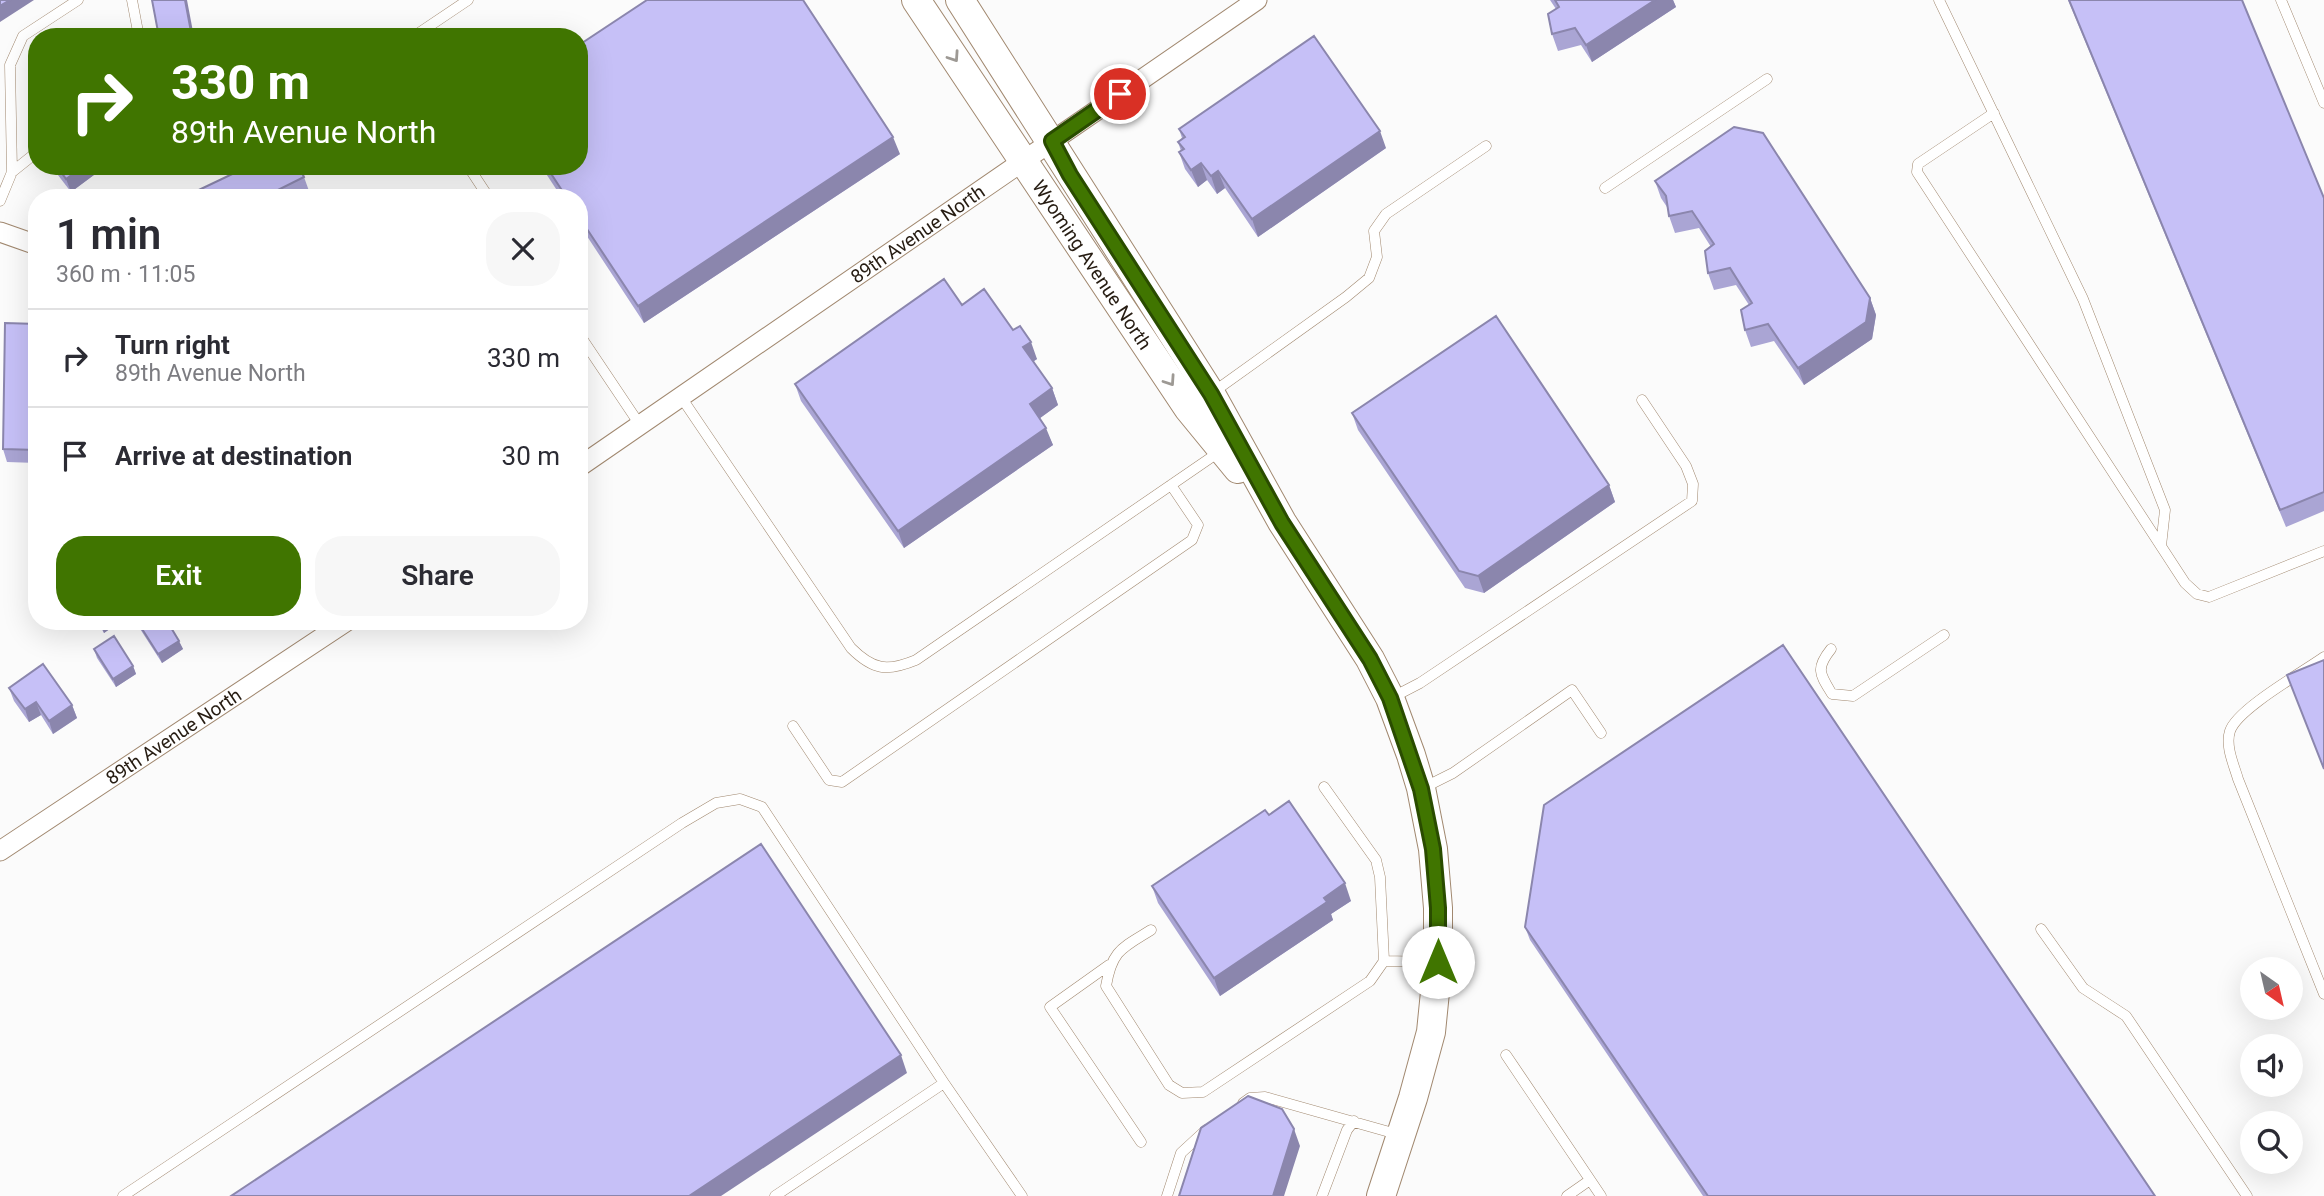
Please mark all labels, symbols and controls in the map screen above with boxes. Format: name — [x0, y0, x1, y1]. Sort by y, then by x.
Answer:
one-way arrow — [946, 49, 959, 62]
text: 330 m — [171, 54, 310, 111]
icon: right — [56, 56, 147, 147]
pin — [1090, 64, 1150, 124]
icon: arrive — [1101, 75, 1139, 113]
text: 89th Avenue North — [171, 113, 436, 151]
street label: Wyoming Avenue North — [1027, 176, 1157, 354]
street label: 89th Avenue North — [846, 180, 989, 288]
text: 1 min — [56, 210, 161, 259]
button: close — [486, 212, 560, 286]
text: 360 m · 11:05 — [56, 261, 195, 288]
text: Turn right — [115, 330, 230, 360]
icon: right — [56, 339, 94, 377]
text: 330 m — [487, 343, 560, 373]
text: 89th Avenue North — [115, 360, 306, 387]
one-way arrow — [1162, 373, 1175, 386]
icon: arrive — [56, 437, 94, 475]
text: Arrive at destination — [115, 441, 352, 471]
text: 30 m — [502, 441, 560, 471]
button: Exit — [56, 536, 301, 616]
button: Share — [315, 536, 560, 616]
street label: 89th Avenue North — [102, 683, 246, 790]
position arrow — [1401, 925, 1475, 999]
north arrow — [2240, 957, 2303, 1020]
map controls — [2240, 957, 2303, 1174]
button: sound — [2240, 1034, 2303, 1097]
button: search — [2240, 1111, 2303, 1174]

